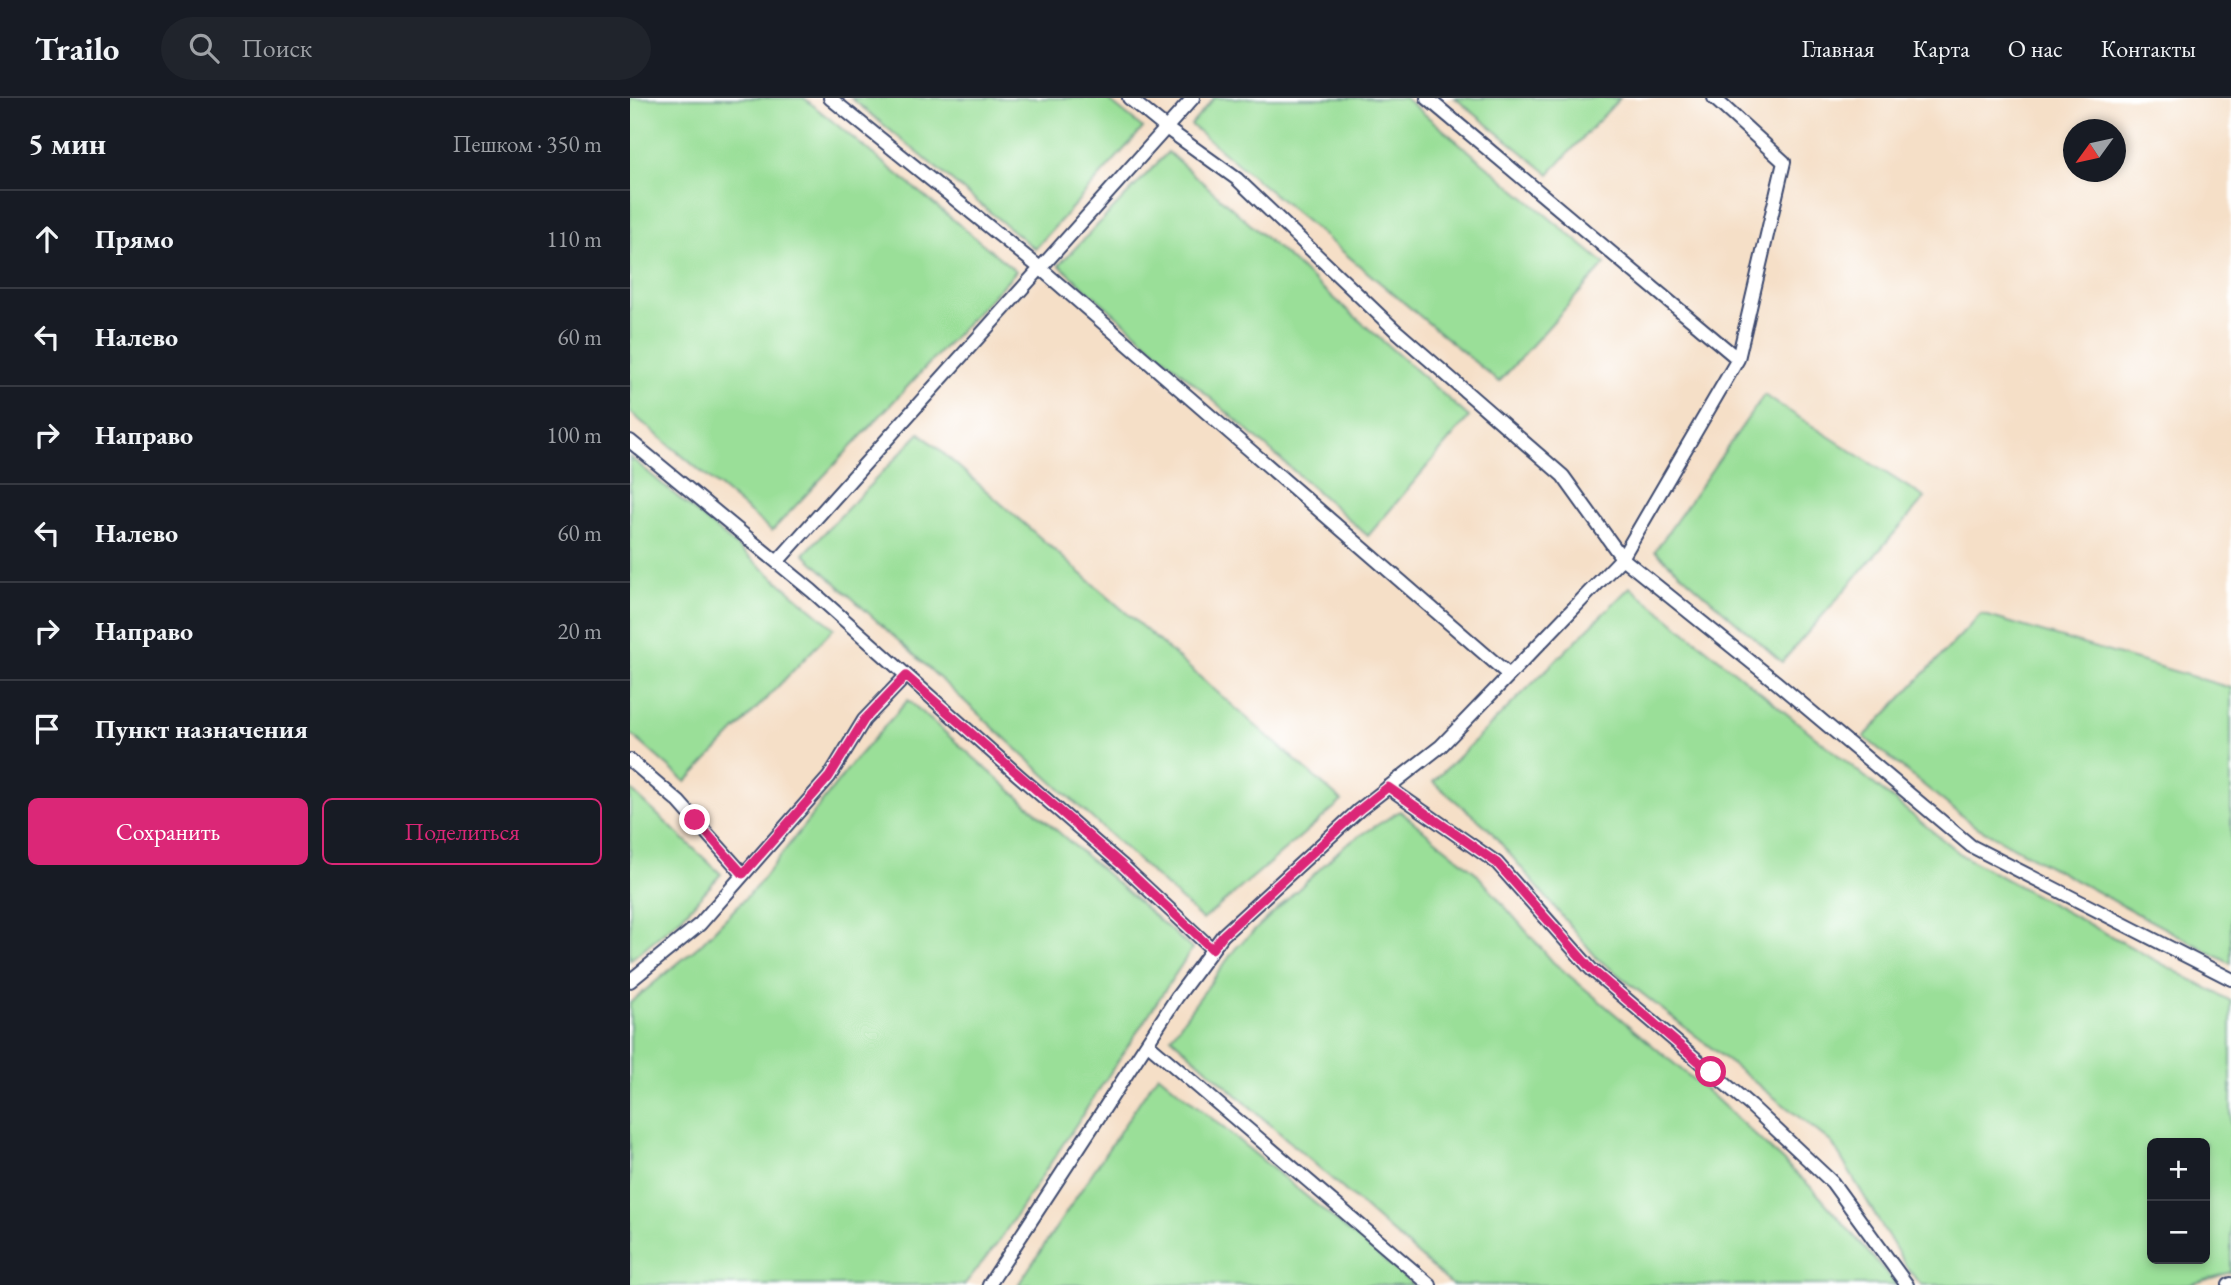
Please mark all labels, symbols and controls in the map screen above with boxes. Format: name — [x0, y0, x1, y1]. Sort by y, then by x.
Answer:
search box — [161, 17, 651, 80]
text: Trailo — [35, 27, 119, 70]
icon: search — [185, 29, 223, 67]
text: Поиск — [241, 31, 312, 65]
text: Главная — [1801, 33, 1875, 64]
text: Карта — [1913, 33, 1970, 64]
text: О нас — [2008, 33, 2063, 64]
text: Контакты — [2101, 33, 2196, 64]
north arrow — [2063, 119, 2126, 182]
text: 5 мин — [28, 124, 106, 163]
text: Пешком · 350 m — [453, 129, 602, 159]
icon: ahead — [28, 220, 66, 258]
text: Прямо — [95, 222, 174, 256]
text: 110 m — [546, 224, 602, 254]
icon: left — [28, 318, 66, 356]
text: Налево — [95, 320, 178, 354]
text: 60 m — [557, 322, 602, 352]
icon: right — [28, 416, 66, 454]
text: Направо — [95, 418, 193, 452]
text: 100 m — [546, 420, 602, 450]
icon: left — [28, 514, 66, 552]
text: Налево — [95, 516, 178, 550]
text: 60 m — [557, 518, 602, 548]
icon: right — [28, 612, 66, 650]
text: Направо — [95, 614, 193, 648]
text: 20 m — [557, 616, 602, 646]
icon: arrive — [28, 710, 66, 748]
text: Пункт назначения — [95, 712, 308, 746]
button: Сохранить — [28, 798, 308, 865]
button: Поделиться — [322, 798, 602, 865]
route end — [679, 804, 710, 835]
route start — [1695, 1056, 1726, 1087]
map controls — [2147, 1138, 2210, 1264]
button: + — [2147, 1138, 2210, 1201]
button: − — [2147, 1201, 2210, 1264]

